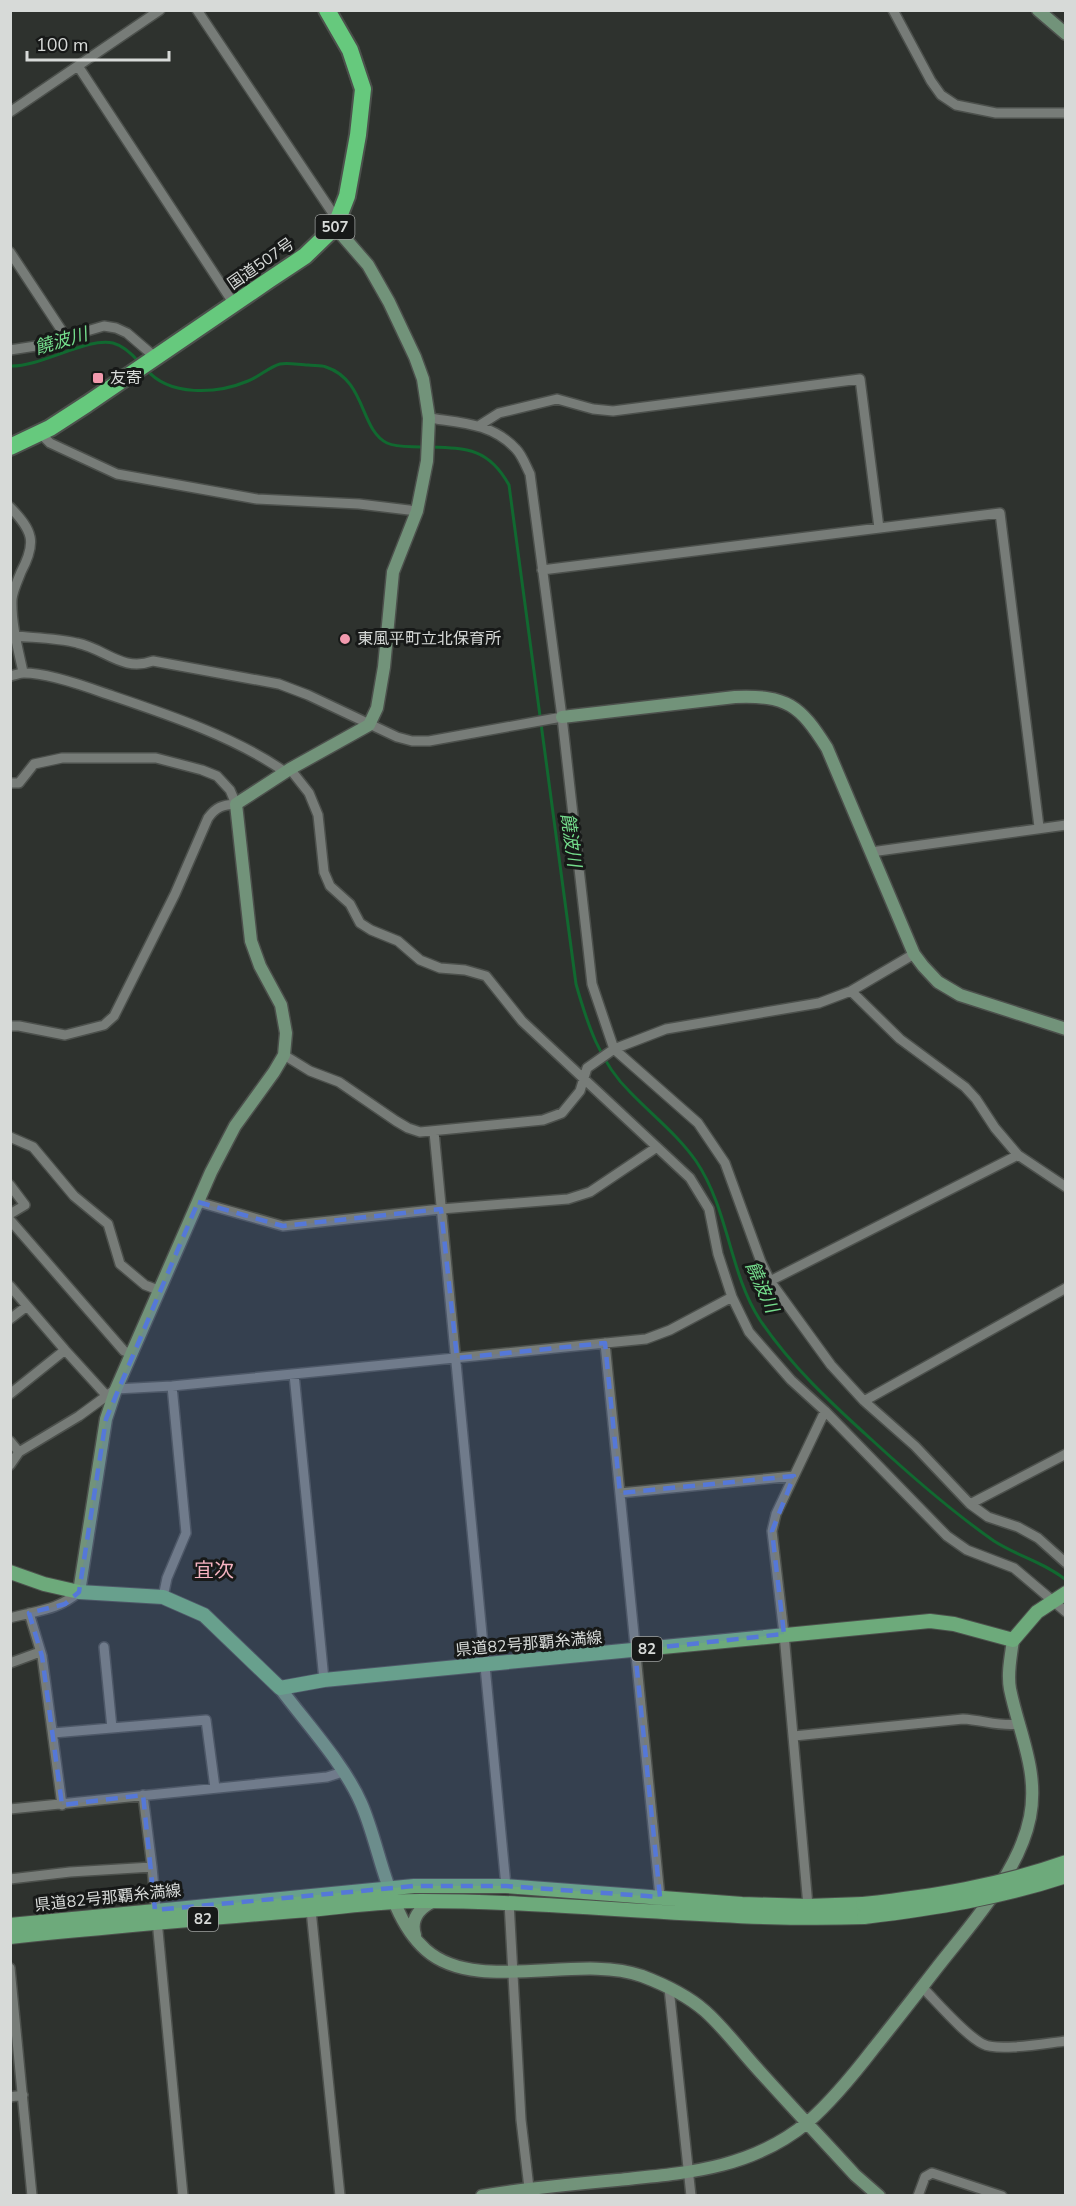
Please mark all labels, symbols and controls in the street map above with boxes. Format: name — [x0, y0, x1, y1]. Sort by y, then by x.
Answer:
scale bar — [27, 24, 170, 62]
text: 100 m — [36, 33, 88, 57]
road number: 507 — [316, 215, 354, 239]
street label: 国道507号 — [223, 233, 299, 295]
water label: 饒波川 — [32, 321, 92, 360]
place label: 友寄 — [110, 367, 142, 389]
marker: 友寄 — [91, 371, 105, 385]
place label: 東風平町立北保育所 — [357, 628, 501, 650]
marker: 東風平町立北保育所 — [338, 632, 352, 646]
water label: 饒波川 — [555, 812, 587, 870]
water label: 饒波川 — [740, 1257, 785, 1318]
district label: 宜次 — [194, 1557, 234, 1584]
street label: 県道82号那覇糸満線 — [455, 1627, 603, 1661]
road number: 82 — [632, 1637, 662, 1661]
street label: 県道82号那覇糸満線 — [34, 1879, 182, 1917]
road number: 82 — [188, 1907, 218, 1931]

